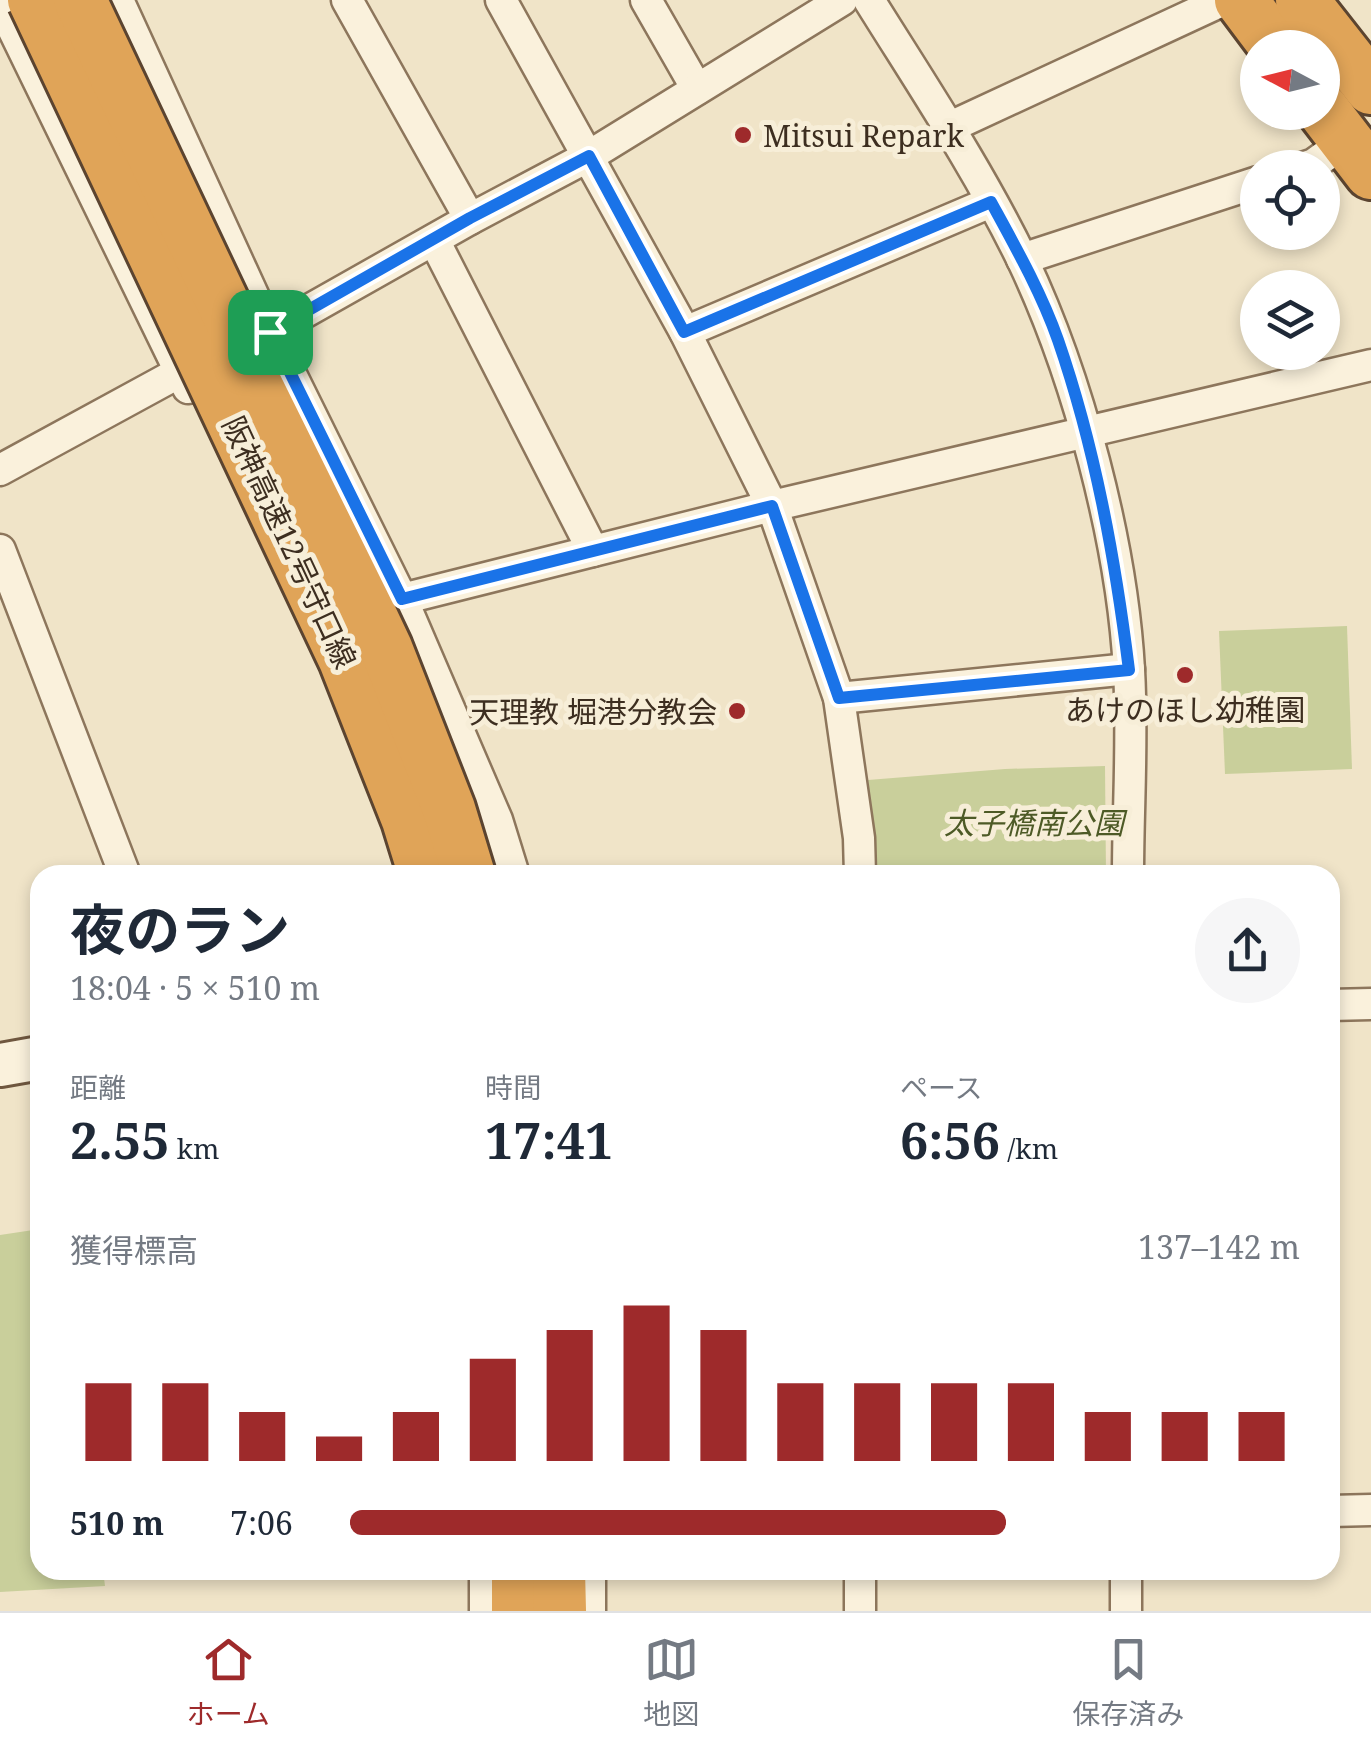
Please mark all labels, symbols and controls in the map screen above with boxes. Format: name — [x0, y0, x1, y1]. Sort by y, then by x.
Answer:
north arrow — [1240, 30, 1340, 130]
map controls — [1240, 30, 1340, 370]
place label: Mitsui Repark — [763, 115, 964, 156]
marker: Mitsui Repark — [732, 124, 754, 146]
button: locate — [1240, 150, 1340, 250]
button: layers — [1240, 270, 1340, 370]
pin — [228, 290, 313, 375]
icon: arrive — [243, 305, 298, 360]
street label: 阪神高速12号守口線 — [214, 409, 366, 675]
marker: あけのほし幼稚園 — [1174, 664, 1196, 686]
place label: あけのほし幼稚園 — [1065, 689, 1305, 730]
place label: 天理教 堀港分教会 — [469, 691, 717, 732]
marker: 天理教 堀港分教会 — [726, 700, 748, 722]
park label: 太子橋南公園 — [944, 802, 1128, 843]
text: 夜のラン — [70, 891, 290, 966]
button: share — [1195, 898, 1300, 1003]
text: 18:04 · 5 × 510 m — [70, 966, 320, 1009]
text: 距離 — [70, 1068, 126, 1106]
text: 時間 — [485, 1068, 541, 1106]
text: ペース — [900, 1068, 983, 1106]
text: 2.55 — [70, 1106, 169, 1174]
text: 17:41 — [485, 1106, 613, 1174]
text: 6:56 — [900, 1106, 1000, 1174]
text: km — [169, 1129, 220, 1167]
text: /km — [1000, 1129, 1058, 1167]
text: 137–142 m — [1138, 1225, 1300, 1268]
text: 獲得標高 — [70, 1228, 198, 1271]
text: 510 m — [70, 1501, 164, 1544]
text: 7:06 — [230, 1501, 293, 1544]
tab: ホーム — [187, 1632, 270, 1732]
tab: 地図 — [643, 1632, 699, 1732]
tab: 保存済み — [1072, 1632, 1184, 1732]

